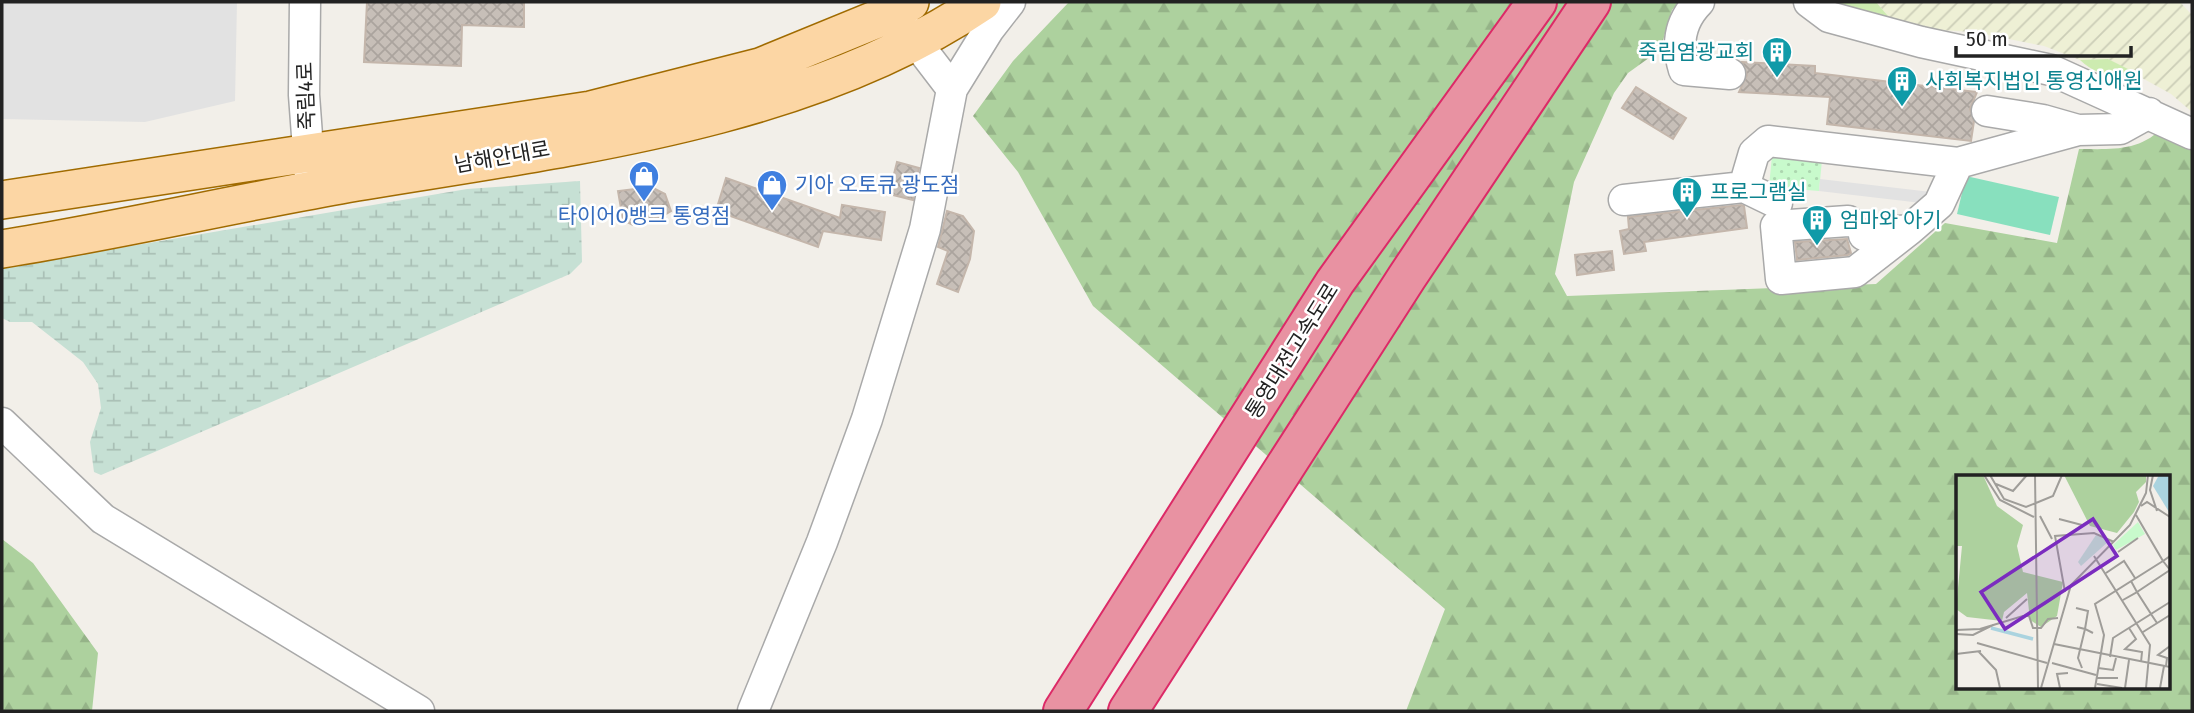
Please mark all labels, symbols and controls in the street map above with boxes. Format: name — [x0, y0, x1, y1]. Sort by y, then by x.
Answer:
scale bar — [1956, 14, 2131, 58]
text: 50 m — [1966, 26, 2008, 52]
building icon: 죽림염광교회 — [1760, 35, 1794, 79]
place label: 죽림염광교회 — [1638, 39, 1754, 65]
street label: 죽림4로 — [292, 62, 320, 130]
building icon: 사회복지법인 통영신애원 — [1885, 64, 1919, 108]
place label: 사회복지법인 통영신애원 — [1925, 68, 2142, 94]
street label: 남해안대로 — [452, 136, 552, 178]
shop icon: 타이어O뱅크 통영점 — [627, 159, 661, 203]
shop icon: 기아 오토큐 광도점 — [755, 168, 789, 212]
place label: 기아 오토큐 광도점 — [795, 172, 959, 198]
building icon: 프로그램실 — [1670, 175, 1704, 219]
place label: 프로그램실 — [1710, 179, 1807, 205]
place label: 타이어O뱅크 통영점 — [558, 203, 730, 229]
building icon: 엄마와 아기 — [1800, 203, 1834, 247]
place label: 엄마와 아기 — [1840, 207, 1942, 233]
street label: 통영대전고속도로 — [1240, 279, 1344, 423]
inset map — [1956, 475, 2170, 688]

